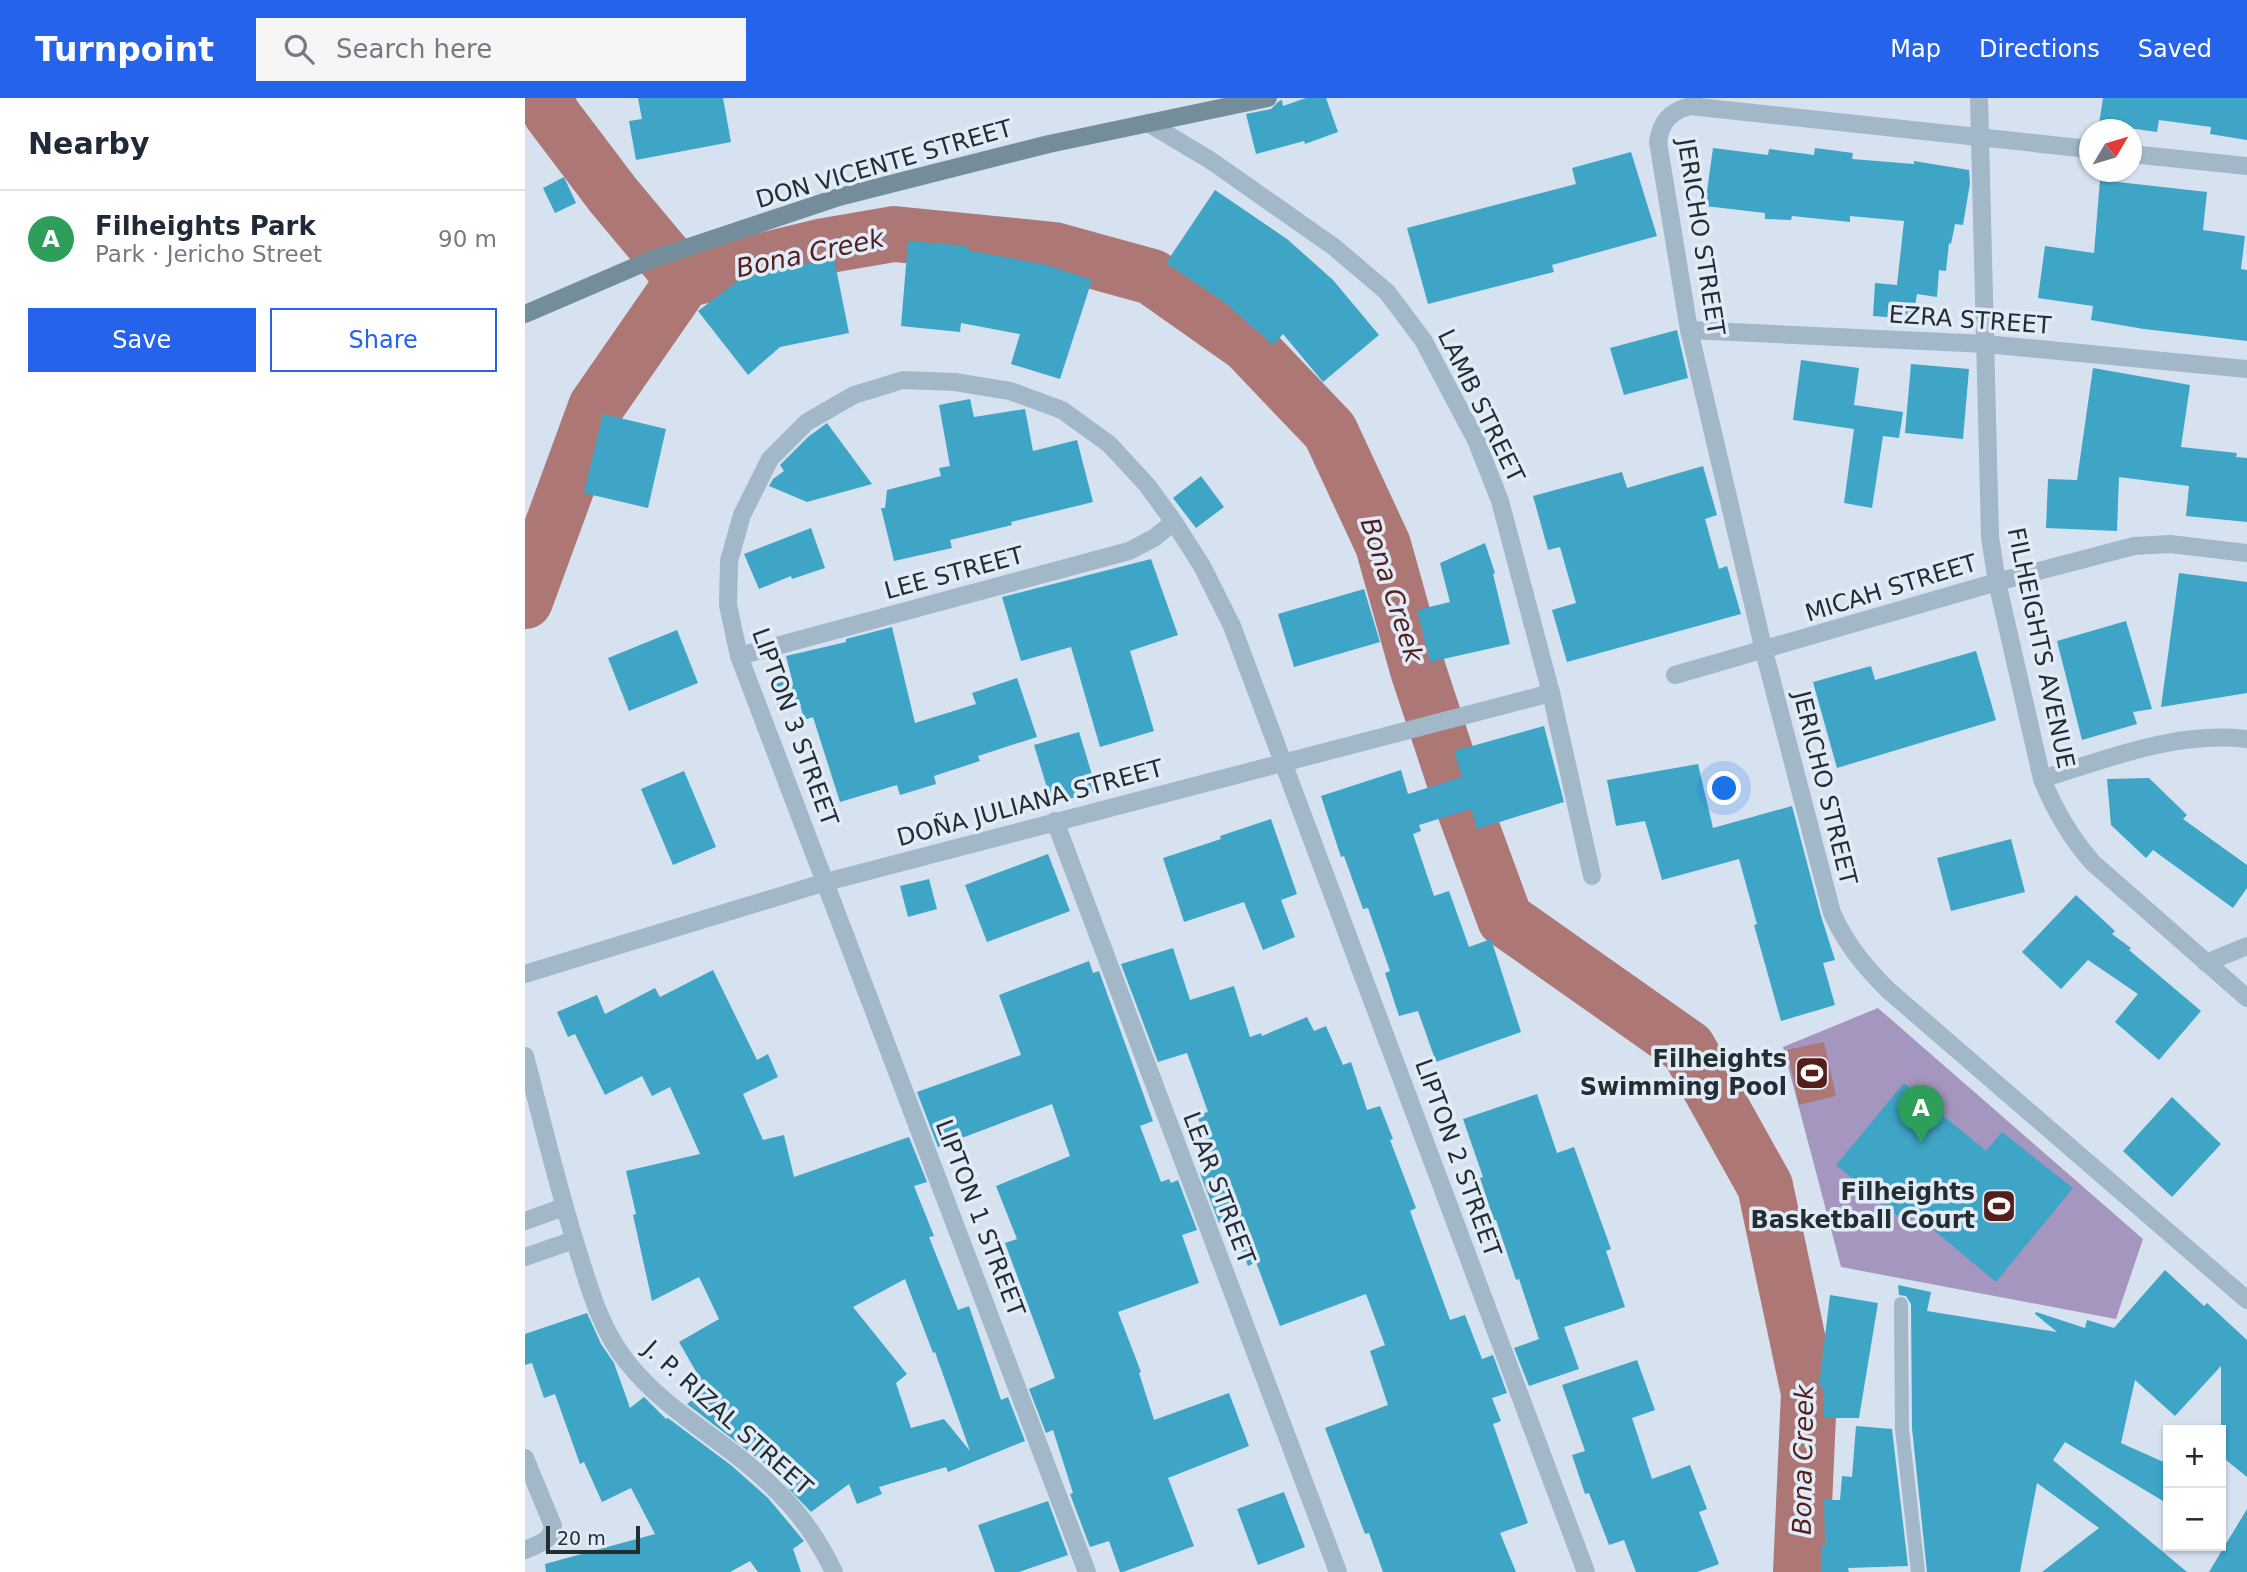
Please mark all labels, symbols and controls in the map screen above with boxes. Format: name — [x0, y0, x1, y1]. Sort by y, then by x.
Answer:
search box — [256, 18, 746, 81]
text: Turnpoint — [35, 30, 214, 69]
icon: search — [280, 30, 318, 68]
text: Search here — [336, 34, 492, 64]
text: Map — [1890, 35, 1941, 63]
text: Directions — [1979, 35, 2100, 63]
text: Saved — [2138, 35, 2212, 63]
street label: DON VICENTE STREET — [753, 114, 1016, 214]
north arrow — [2079, 119, 2142, 182]
text: Nearby — [28, 126, 150, 161]
street label: JERICHO STREET — [1671, 135, 1730, 338]
text: Filheights Park — [95, 211, 316, 241]
water label: Bona Creek — [733, 223, 888, 283]
text: A — [42, 226, 60, 252]
text: 90 m — [438, 226, 497, 252]
text: Park · Jericho Street — [95, 241, 322, 267]
street label: EZRA STREET — [1888, 300, 2053, 340]
button: Save — [28, 308, 256, 372]
button: Share — [270, 308, 497, 372]
street label: LAMB STREET — [1432, 325, 1530, 487]
water label: Bona Creek — [1355, 514, 1430, 667]
street label: FILHEIGHTS AVENUE — [2002, 525, 2080, 771]
street label: LEE STREET — [881, 541, 1027, 605]
street label: MICAH STREET — [1802, 548, 1981, 627]
street label: LIPTON 3 STREET — [746, 624, 844, 830]
street label: JERICHO STREET — [1787, 686, 1863, 888]
street label: DOÑA JULIANA STREET — [893, 752, 1166, 852]
your location — [1707, 771, 1741, 805]
place label: Filheights Swimming Pool — [1580, 1045, 1787, 1101]
sports icon: Filheights Swimming Pool — [1793, 1054, 1831, 1092]
street label: LIPTON 2 STREET — [1409, 1055, 1507, 1261]
pin: A — [1898, 1085, 1944, 1143]
street label: LEAR STREET — [1177, 1108, 1261, 1268]
street label: LIPTON 1 STREET — [930, 1116, 1031, 1321]
place label: Filheights Basketball Court — [1750, 1178, 1975, 1234]
sports icon: Filheights Basketball Court — [1980, 1187, 2018, 1225]
street label: J. P. RIZAL STREET — [636, 1333, 818, 1501]
water label: Bona Creek — [1787, 1384, 1819, 1535]
map controls — [2163, 1425, 2226, 1551]
button: + — [2163, 1425, 2226, 1488]
button: − — [2163, 1488, 2226, 1551]
scale bar — [546, 1523, 641, 1555]
text: 20 m — [557, 1527, 606, 1549]

